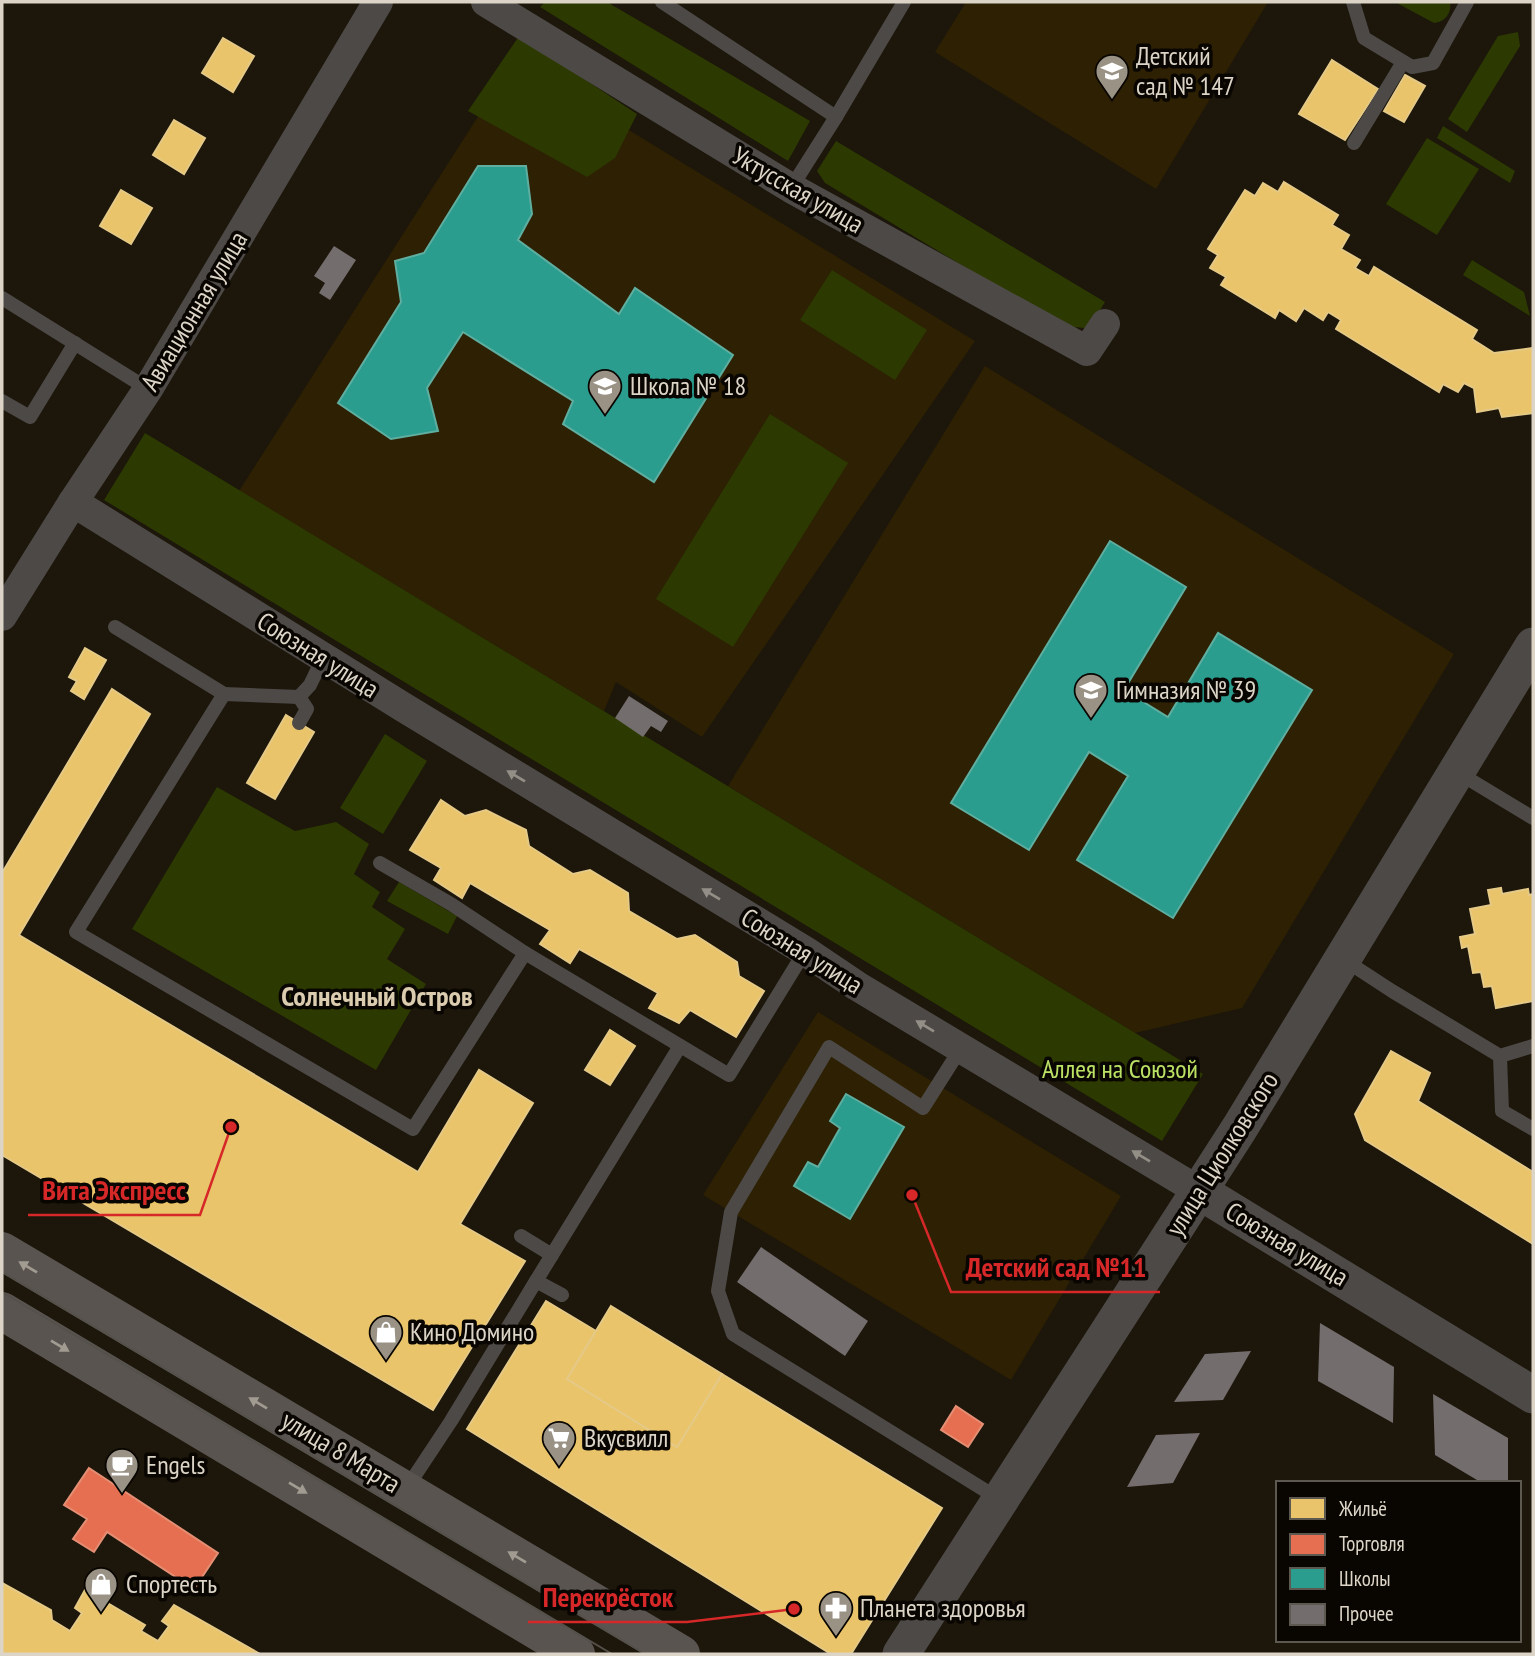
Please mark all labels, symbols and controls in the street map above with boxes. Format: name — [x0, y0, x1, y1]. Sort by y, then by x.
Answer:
place label: Детский сад № 147 — [1136, 39, 1235, 102]
school or university icon: Детский сад № 147 — [1093, 52, 1131, 101]
street label: Уктусская улица — [727, 139, 870, 240]
street label: Авиационная улица — [133, 225, 254, 397]
school or university icon: Школа № 18 — [586, 367, 624, 416]
place label: Школа № 18 — [630, 369, 746, 402]
street label: Союзная улица — [251, 604, 385, 705]
school or university icon: Гимназия № 39 — [1072, 671, 1110, 720]
place label: Гимназия № 39 — [1116, 673, 1256, 706]
one-way arrow — [507, 770, 526, 782]
one-way arrow — [701, 888, 720, 900]
street label: Союзная улица — [735, 900, 869, 1001]
district label: Солнечный Остров — [281, 977, 473, 1014]
one-way arrow — [915, 1021, 935, 1033]
park label: Аллея на Союзой — [1042, 1052, 1198, 1085]
street label: улица Циолковского — [1158, 1066, 1285, 1242]
one-way arrow — [1132, 1149, 1151, 1162]
callout: Вита Экспресс — [28, 1166, 200, 1215]
text: Вита Экспресс — [42, 1171, 186, 1208]
street label: Союзная улица — [1220, 1194, 1355, 1293]
callout: Детский сад №11 — [951, 1243, 1160, 1292]
text: Детский сад №11 — [966, 1248, 1146, 1285]
one-way arrow — [19, 1260, 38, 1273]
shop icon: Кино Домино — [367, 1313, 405, 1362]
place label: Кино Домино — [410, 1315, 534, 1348]
one-way arrow — [51, 1340, 70, 1353]
one-way arrow — [249, 1397, 268, 1409]
street label: улица 8 Марта — [276, 1403, 407, 1500]
supermarket icon: Вкусвилл — [540, 1419, 578, 1468]
place label: Вкусвилл — [584, 1421, 668, 1454]
cafe icon: Engels — [103, 1446, 141, 1495]
place label: Engels — [146, 1448, 205, 1481]
legend — [1276, 1481, 1521, 1642]
one-way arrow — [288, 1482, 307, 1494]
text: Жильё — [1338, 1495, 1387, 1522]
text: Торговля — [1339, 1530, 1405, 1557]
one-way arrow — [507, 1550, 526, 1563]
shop icon: Спортесть — [82, 1565, 120, 1614]
text: Школы — [1339, 1565, 1391, 1592]
place label: Спортесть — [126, 1567, 217, 1600]
callout: Перекрёсток — [528, 1573, 687, 1622]
text: Перекрёсток — [543, 1578, 674, 1615]
pharmacy icon: Планета здоровья — [817, 1589, 855, 1638]
place label: Планета здоровья — [860, 1591, 1026, 1624]
text: Прочее — [1339, 1600, 1394, 1627]

